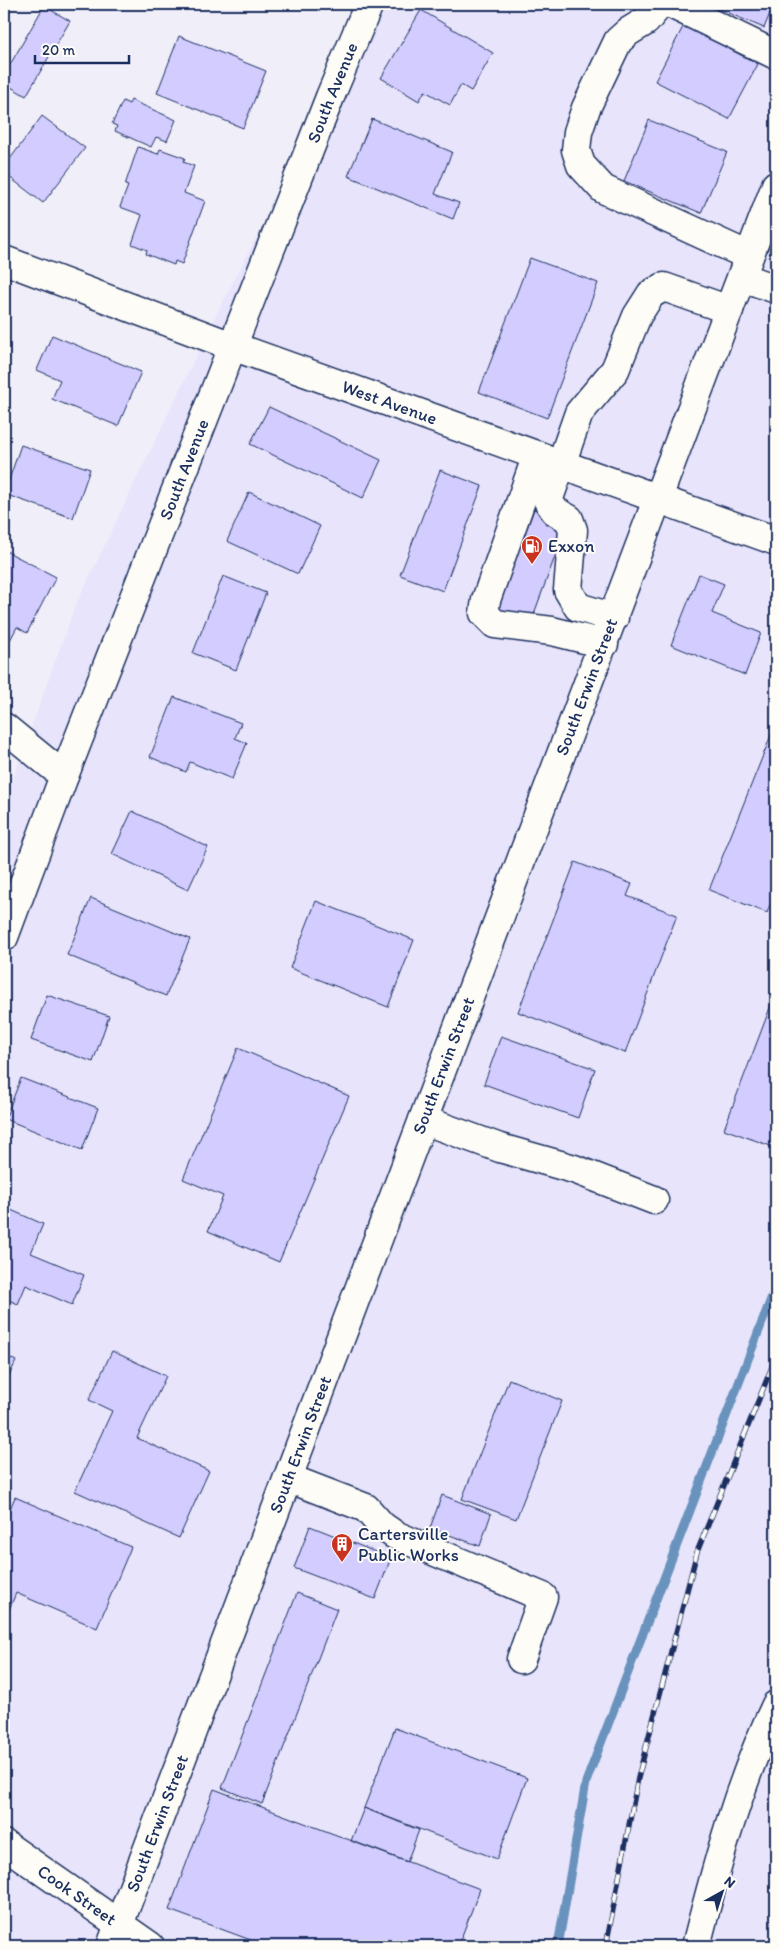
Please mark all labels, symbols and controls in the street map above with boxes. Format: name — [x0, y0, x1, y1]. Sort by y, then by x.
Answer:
scale bar — [35, 32, 129, 64]
street label: South Avenue — [302, 39, 363, 146]
text: 20 m — [42, 41, 76, 59]
street label: West Avenue — [339, 375, 440, 430]
street label: South Avenue — [154, 416, 214, 523]
fuel station icon: Exxon — [520, 534, 544, 565]
place label: Exxon — [548, 535, 595, 557]
street label: South Erwin Street — [551, 615, 622, 758]
street label: South Erwin Street — [408, 994, 479, 1137]
street label: South Erwin Street — [264, 1373, 336, 1516]
place label: Cartersville Public Works — [358, 1523, 459, 1566]
building icon: Cartersville Public Works — [330, 1532, 354, 1563]
street label: South Erwin Street — [121, 1752, 193, 1895]
street label: Cook Street — [33, 1860, 121, 1930]
north arrow — [698, 1868, 748, 1918]
text: N — [721, 1873, 739, 1892]

